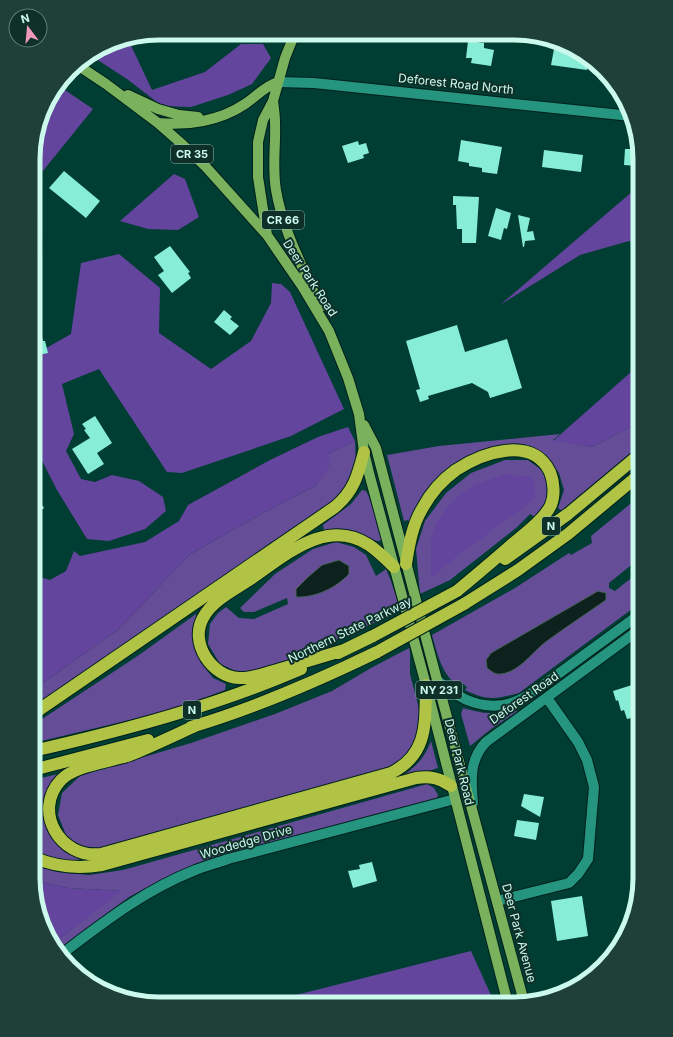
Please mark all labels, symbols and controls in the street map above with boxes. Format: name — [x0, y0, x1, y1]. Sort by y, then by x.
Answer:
north arrow — [8, 8, 48, 48]
text: N — [19, 11, 31, 26]
street label: Deforest Road North — [397, 70, 515, 97]
road number: CR 35 — [171, 145, 213, 163]
road number: CR 66 — [262, 211, 304, 229]
street label: Deer Park Road — [280, 237, 341, 319]
road number: N — [542, 517, 560, 535]
street label: Northern State Parkway — [286, 593, 414, 666]
street label: Deforest Road — [486, 668, 561, 727]
road number: NY 231 — [416, 681, 462, 699]
road number: N — [183, 701, 201, 719]
street label: Deer Park Road — [441, 717, 477, 807]
street label: Woodedge Drive — [198, 821, 293, 862]
street label: Deer Park Avenue — [499, 882, 540, 984]

